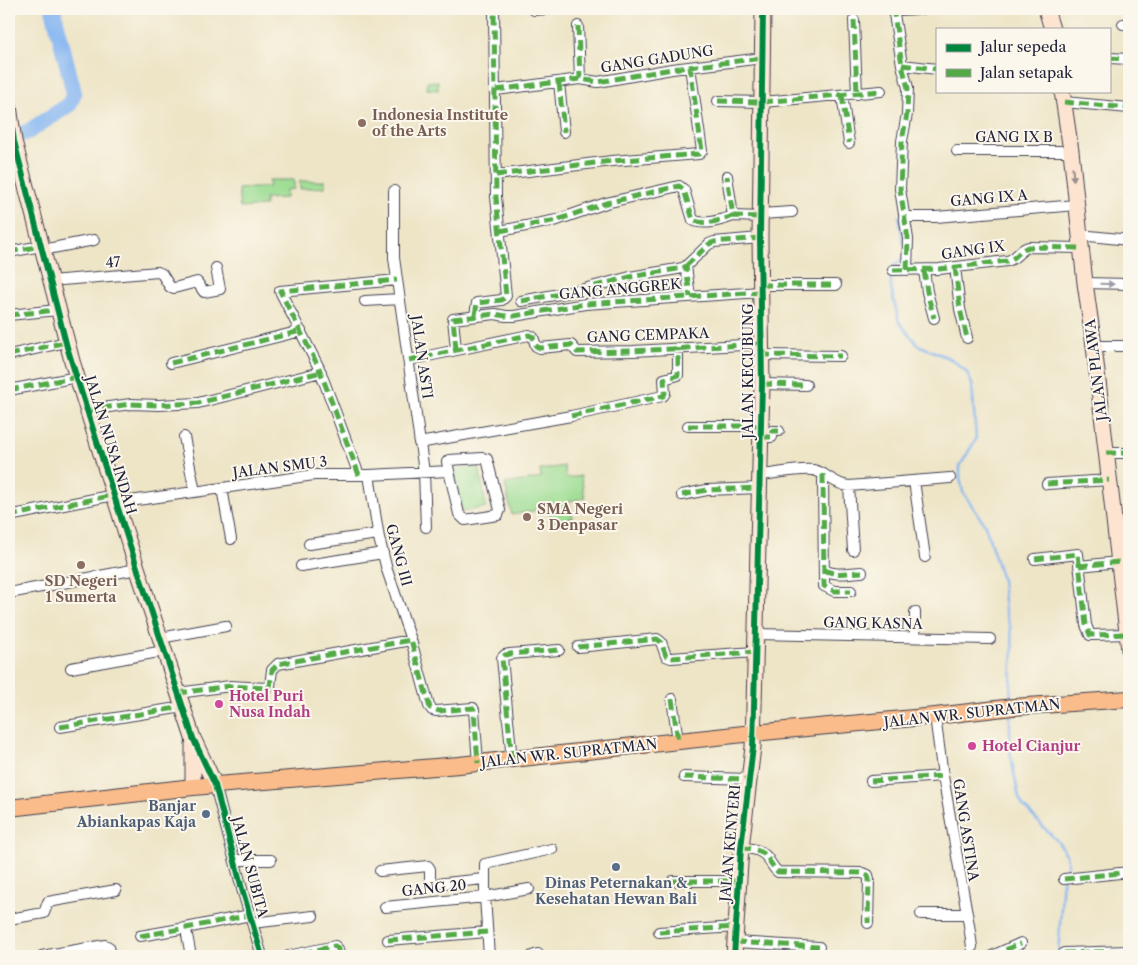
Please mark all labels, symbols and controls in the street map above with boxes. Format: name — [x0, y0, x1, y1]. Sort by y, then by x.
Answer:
legend — [936, 28, 1110, 92]
text: Jalur sepeda — [978, 37, 1066, 56]
street label: GANG GADUNG — [599, 41, 715, 77]
text: Jalan setapak — [978, 63, 1074, 82]
place label: Indonesia Institute of the Arts — [372, 106, 508, 140]
marker: Indonesia Institute of the Arts — [356, 117, 368, 129]
street label: GANG IX B — [975, 128, 1053, 146]
one-way arrow — [1069, 167, 1077, 183]
street label: GANG IX A — [950, 186, 1029, 210]
street label: GANG IX — [940, 236, 1007, 263]
street label: 47 — [105, 252, 121, 272]
street label: GANG ANGGREK — [558, 275, 683, 303]
one-way arrow — [1099, 280, 1115, 288]
street label: JALAN KECUBUNG — [739, 303, 757, 441]
street label: JALAN ASTI — [407, 312, 437, 400]
street label: JALAN PLAWA — [1081, 317, 1111, 424]
street label: GANG CEMPAKA — [586, 324, 710, 346]
street label: JALAN NUSA INDAH — [81, 371, 141, 517]
street label: JALAN SMU 3 — [230, 452, 328, 482]
place label: SMA Negeri 3 Denpasar — [537, 500, 623, 534]
marker: SMA Negeri 3 Denpasar — [521, 511, 533, 523]
street label: GANG III — [382, 522, 416, 588]
marker: SD Negeri 1 Sumerta — [75, 559, 87, 571]
place label: SD Negeri 1 Sumerta — [44, 572, 118, 606]
street label: GANG KASNA — [823, 613, 923, 633]
place label: Hotel Puri Nusa Indah — [229, 687, 311, 721]
street label: JALAN WR. SUPRATMAN — [881, 695, 1061, 731]
marker: Hotel Puri Nusa Indah — [213, 698, 225, 710]
street label: JALAN WR. SUPRATMAN — [478, 735, 658, 771]
place label: Hotel Cianjur — [982, 737, 1081, 755]
marker: Hotel Cianjur — [966, 740, 978, 752]
street label: GANG ASTINA — [949, 777, 983, 883]
street label: JALAN KENYERI — [716, 784, 744, 904]
place label: Banjar Abiankapas Kaja — [76, 797, 197, 831]
marker: Banjar Abiankapas Kaja — [200, 808, 212, 820]
street label: JALAN SUBITA — [227, 812, 272, 920]
marker: Dinas Peternakan & Kesehatan Hewan Bali — [610, 861, 622, 873]
place label: Dinas Peternakan & Kesehatan Hewan Bali — [535, 874, 697, 908]
street label: GANG 20 — [401, 876, 467, 900]

